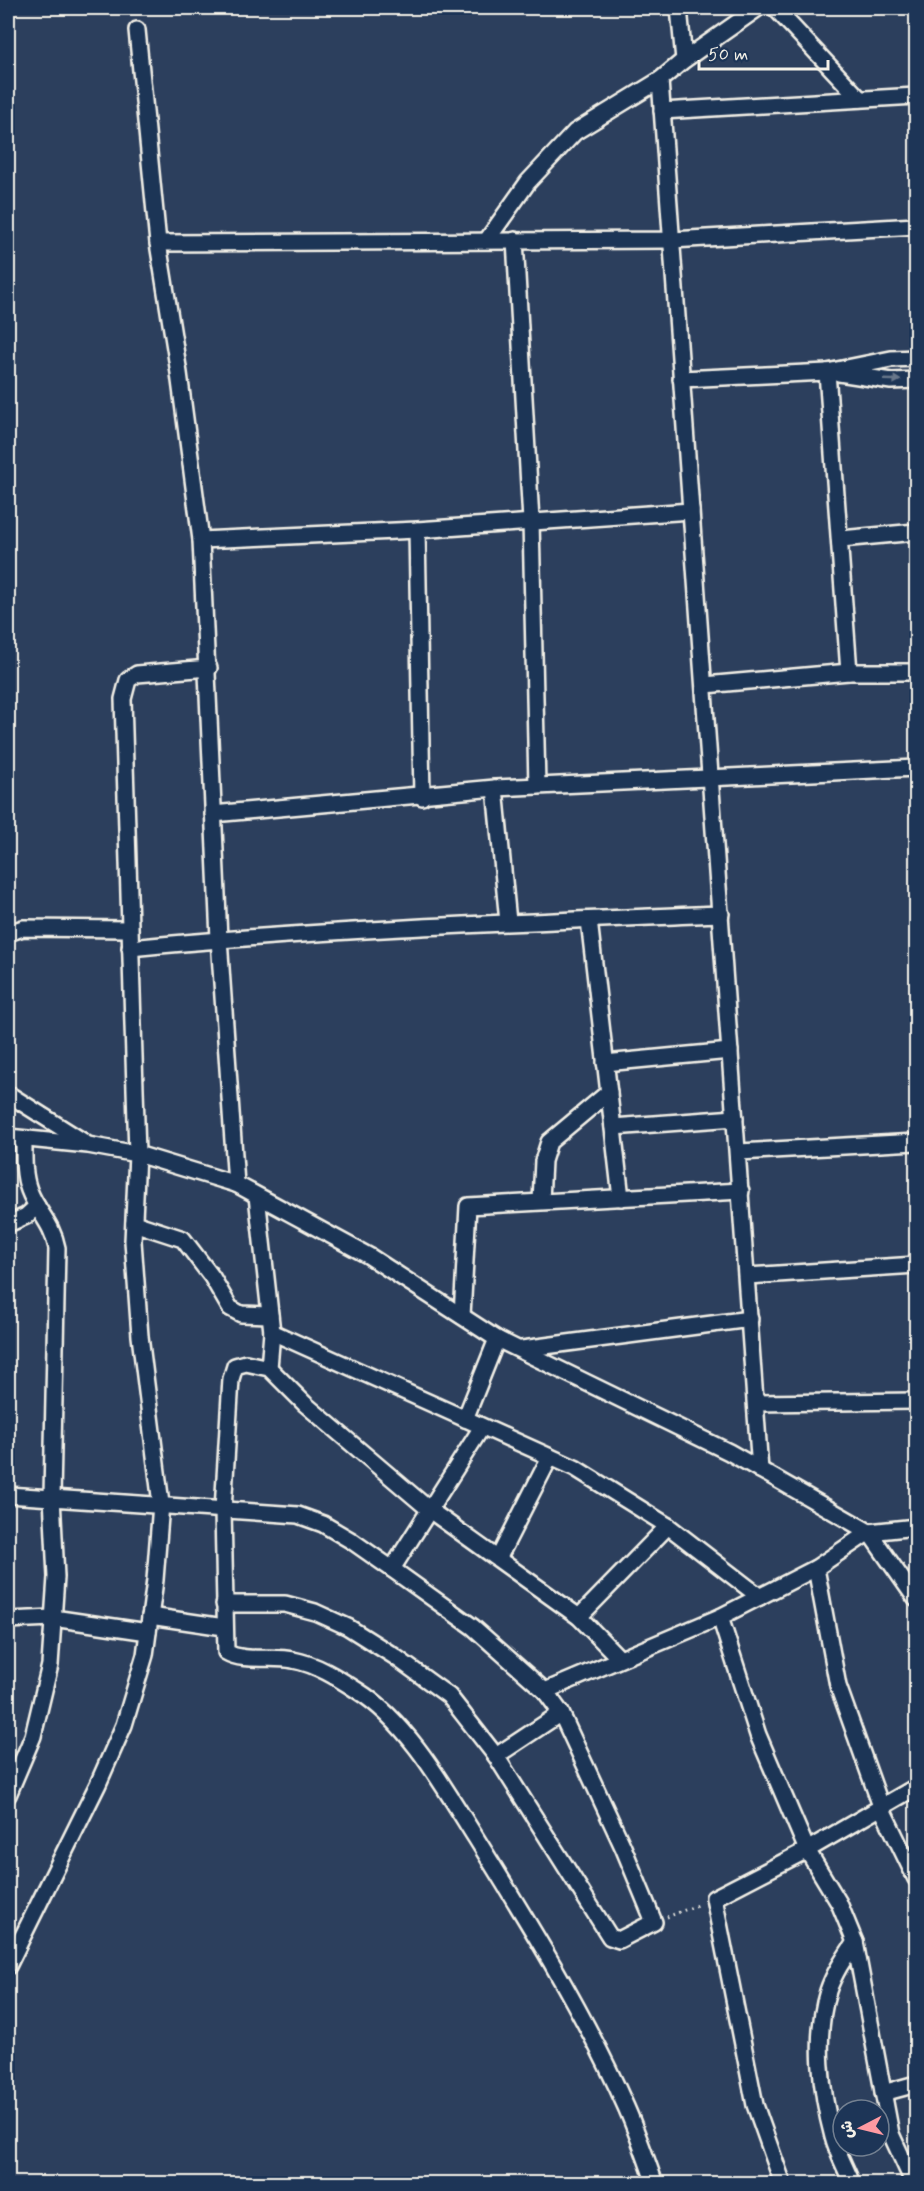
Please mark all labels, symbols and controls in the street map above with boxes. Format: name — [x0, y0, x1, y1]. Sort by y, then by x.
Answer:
scale bar — [699, 33, 828, 71]
text: 50 m — [708, 43, 748, 67]
one-way arrow — [883, 376, 902, 385]
north arrow — [831, 2098, 891, 2158]
text: ش — [836, 2120, 859, 2140]

